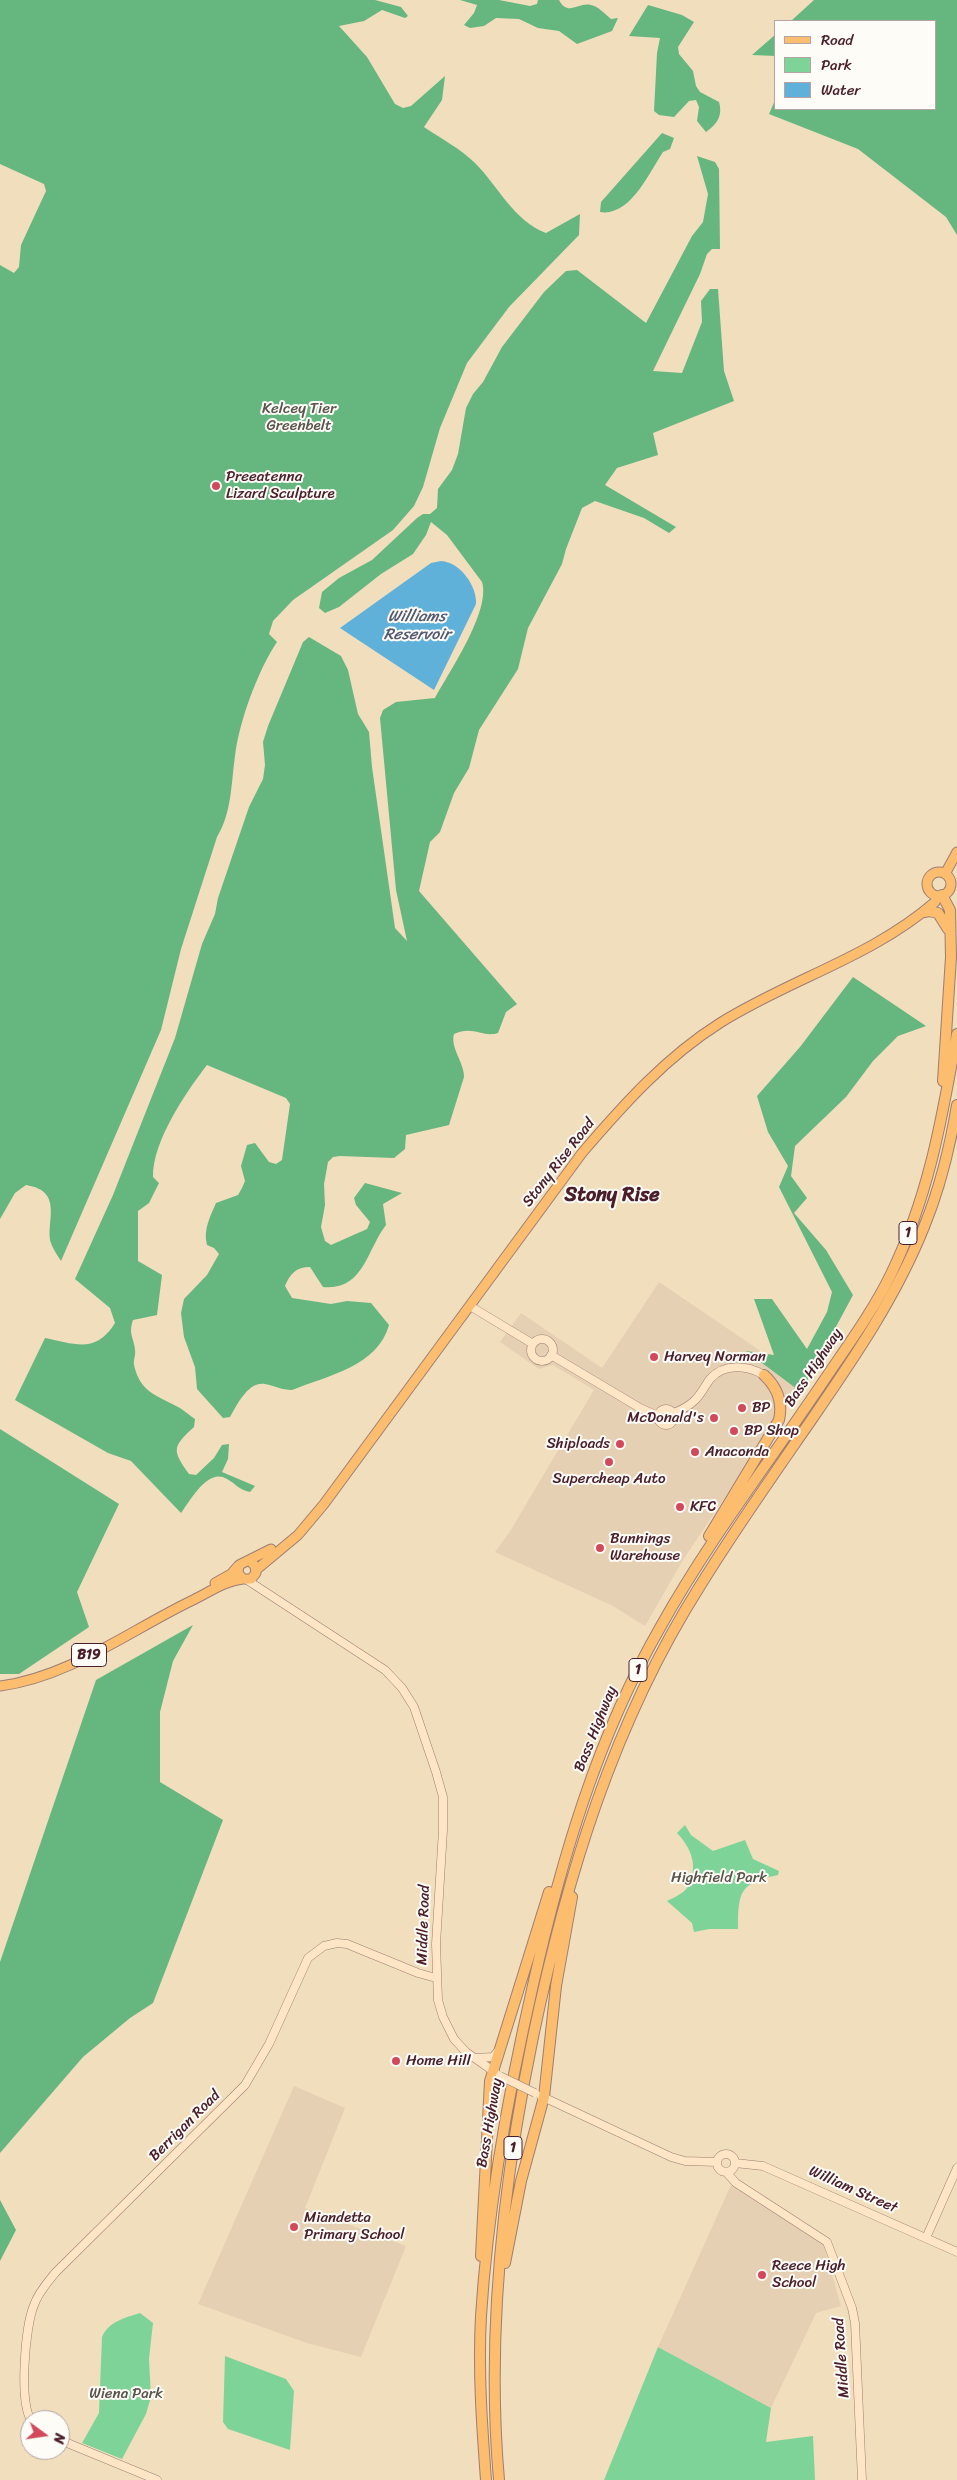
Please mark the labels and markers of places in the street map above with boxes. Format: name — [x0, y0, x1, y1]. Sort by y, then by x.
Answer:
place label: Preeatenna Lizard Sculpture — [226, 468, 335, 503]
marker: Preeatenna Lizard Sculpture — [210, 480, 222, 492]
place label: Harvey Norman — [664, 1348, 766, 1366]
marker: Harvey Norman — [648, 1351, 660, 1363]
place label: BP — [752, 1399, 770, 1417]
marker: BP — [736, 1402, 748, 1414]
place label: McDonald's — [627, 1409, 704, 1427]
marker: McDonald's — [708, 1412, 720, 1424]
place label: BP Shop — [744, 1422, 799, 1440]
marker: BP Shop — [728, 1425, 740, 1437]
place label: Shiploads — [546, 1435, 610, 1453]
marker: Shiploads — [614, 1438, 626, 1450]
place label: Anaconda — [705, 1443, 769, 1461]
marker: Anaconda — [689, 1446, 701, 1458]
marker: Supercheap Auto — [603, 1456, 615, 1468]
place label: Supercheap Auto — [552, 1470, 666, 1488]
place label: KFC — [690, 1498, 716, 1516]
marker: KFC — [674, 1501, 686, 1513]
place label: Bunnings Warehouse — [610, 1530, 680, 1565]
marker: Bunnings Warehouse — [594, 1542, 606, 1554]
place label: Home Hill — [406, 2052, 471, 2070]
marker: Home Hill — [390, 2055, 402, 2067]
place label: Miandetta Primary School — [304, 2209, 405, 2244]
marker: Miandetta Primary School — [288, 2221, 300, 2233]
place label: Reece High School — [772, 2257, 845, 2292]
marker: Reece High School — [756, 2269, 768, 2281]

